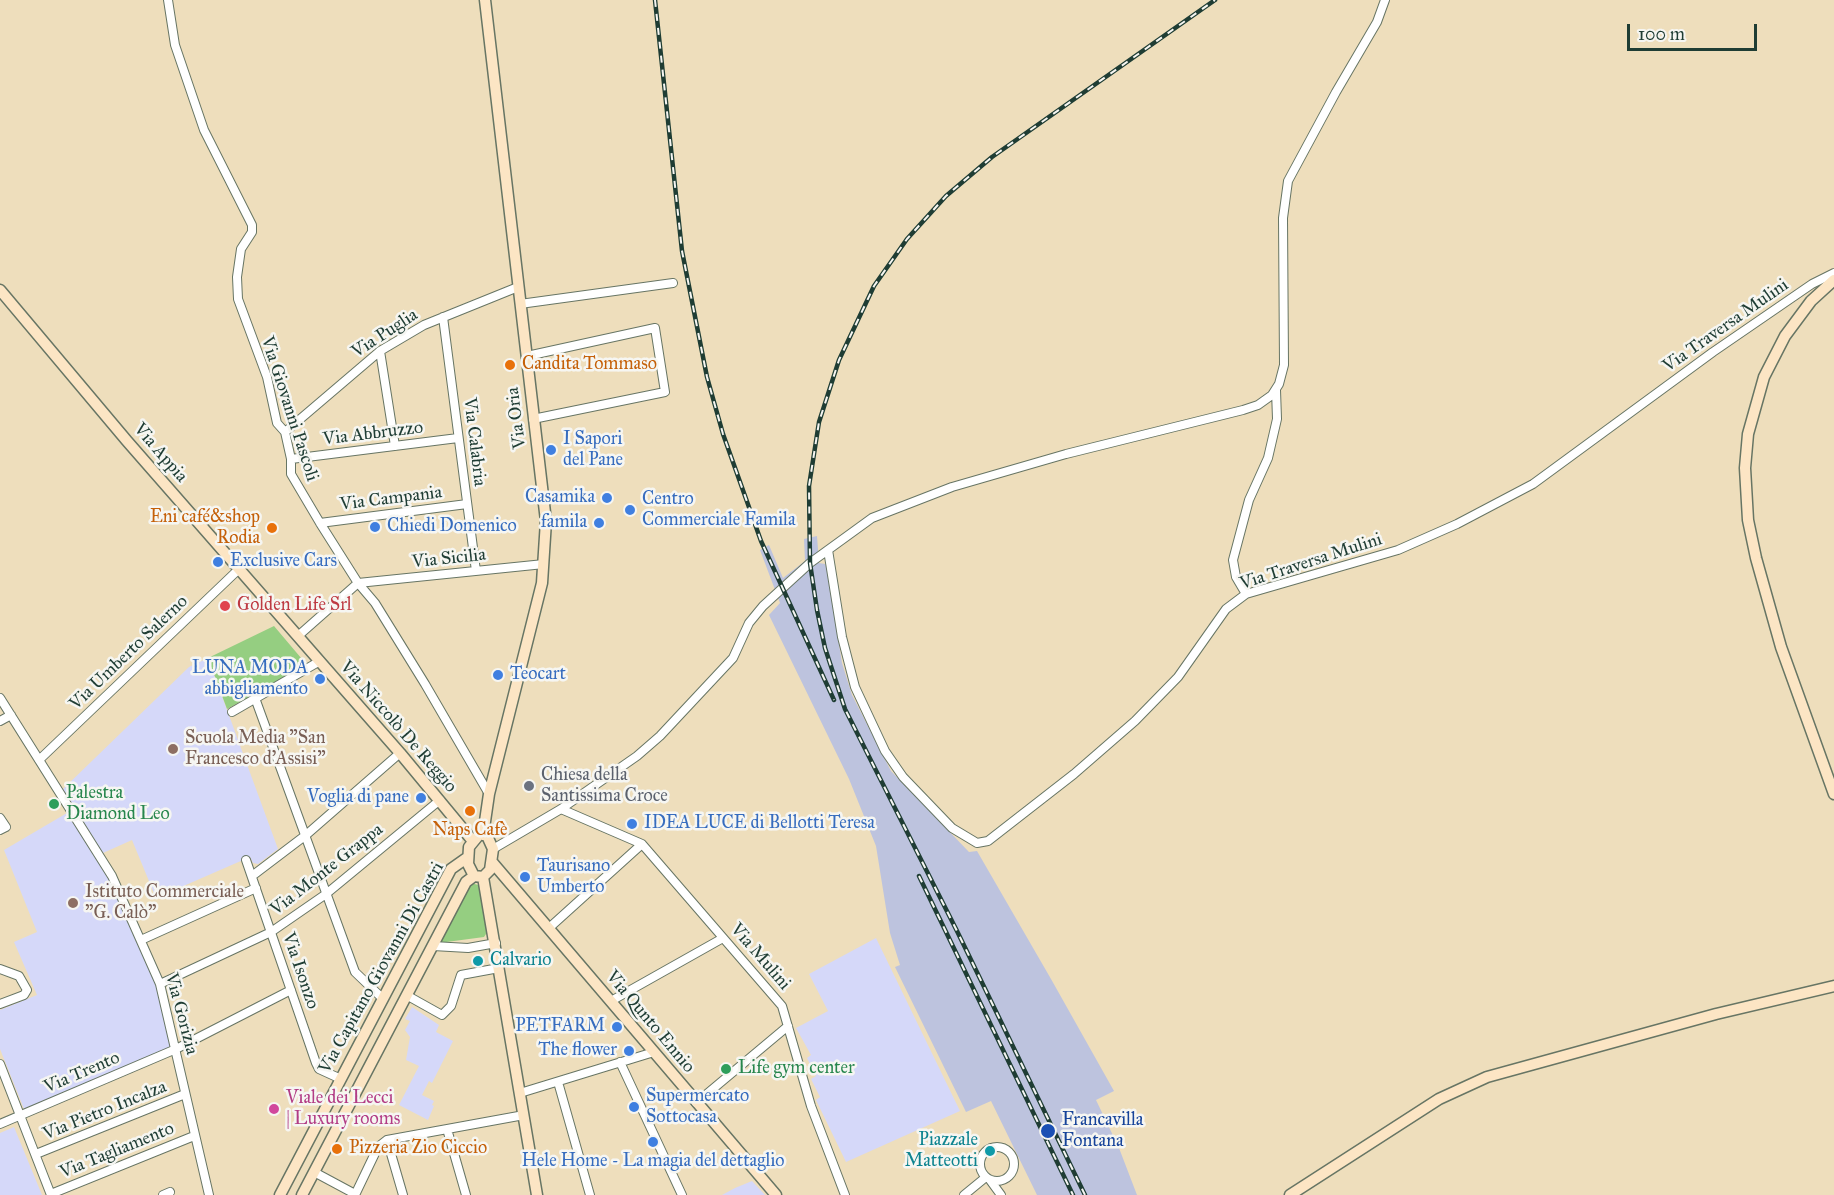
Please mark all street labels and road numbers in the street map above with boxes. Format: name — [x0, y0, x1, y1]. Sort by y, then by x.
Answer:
street label: Via Traversa Mulini — [1659, 275, 1793, 377]
street label: Via Puglia — [348, 305, 422, 363]
street label: Via Giovanni Pascoli — [255, 334, 323, 484]
street label: Via Oria — [503, 386, 531, 450]
street label: Via Calabria — [458, 396, 490, 488]
street label: Via Abbruzzo — [322, 417, 424, 451]
street label: Via Appia — [128, 419, 192, 487]
street label: Via Campania — [339, 482, 443, 516]
street label: Via Traversa Mulini — [1237, 529, 1385, 595]
street label: Via Sicilia — [411, 544, 487, 574]
street label: Via Umberto Salerno — [65, 591, 193, 715]
street label: Via Niccolò De Reggio — [335, 657, 461, 797]
street label: Via Monte Grappa — [266, 819, 388, 921]
street label: Via Capitano Giovanni Di Castri — [315, 858, 449, 1078]
street label: Via Mulini — [725, 919, 795, 995]
street label: Via Isonzo — [277, 930, 323, 1012]
street label: Via Qunto Ennio — [601, 966, 699, 1078]
street label: Via Gorizia — [160, 971, 202, 1057]
street label: Via Trento — [41, 1047, 123, 1099]
street label: Via Pietro Incalza — [40, 1076, 170, 1146]
street label: Via Tagliamento — [57, 1118, 177, 1184]

